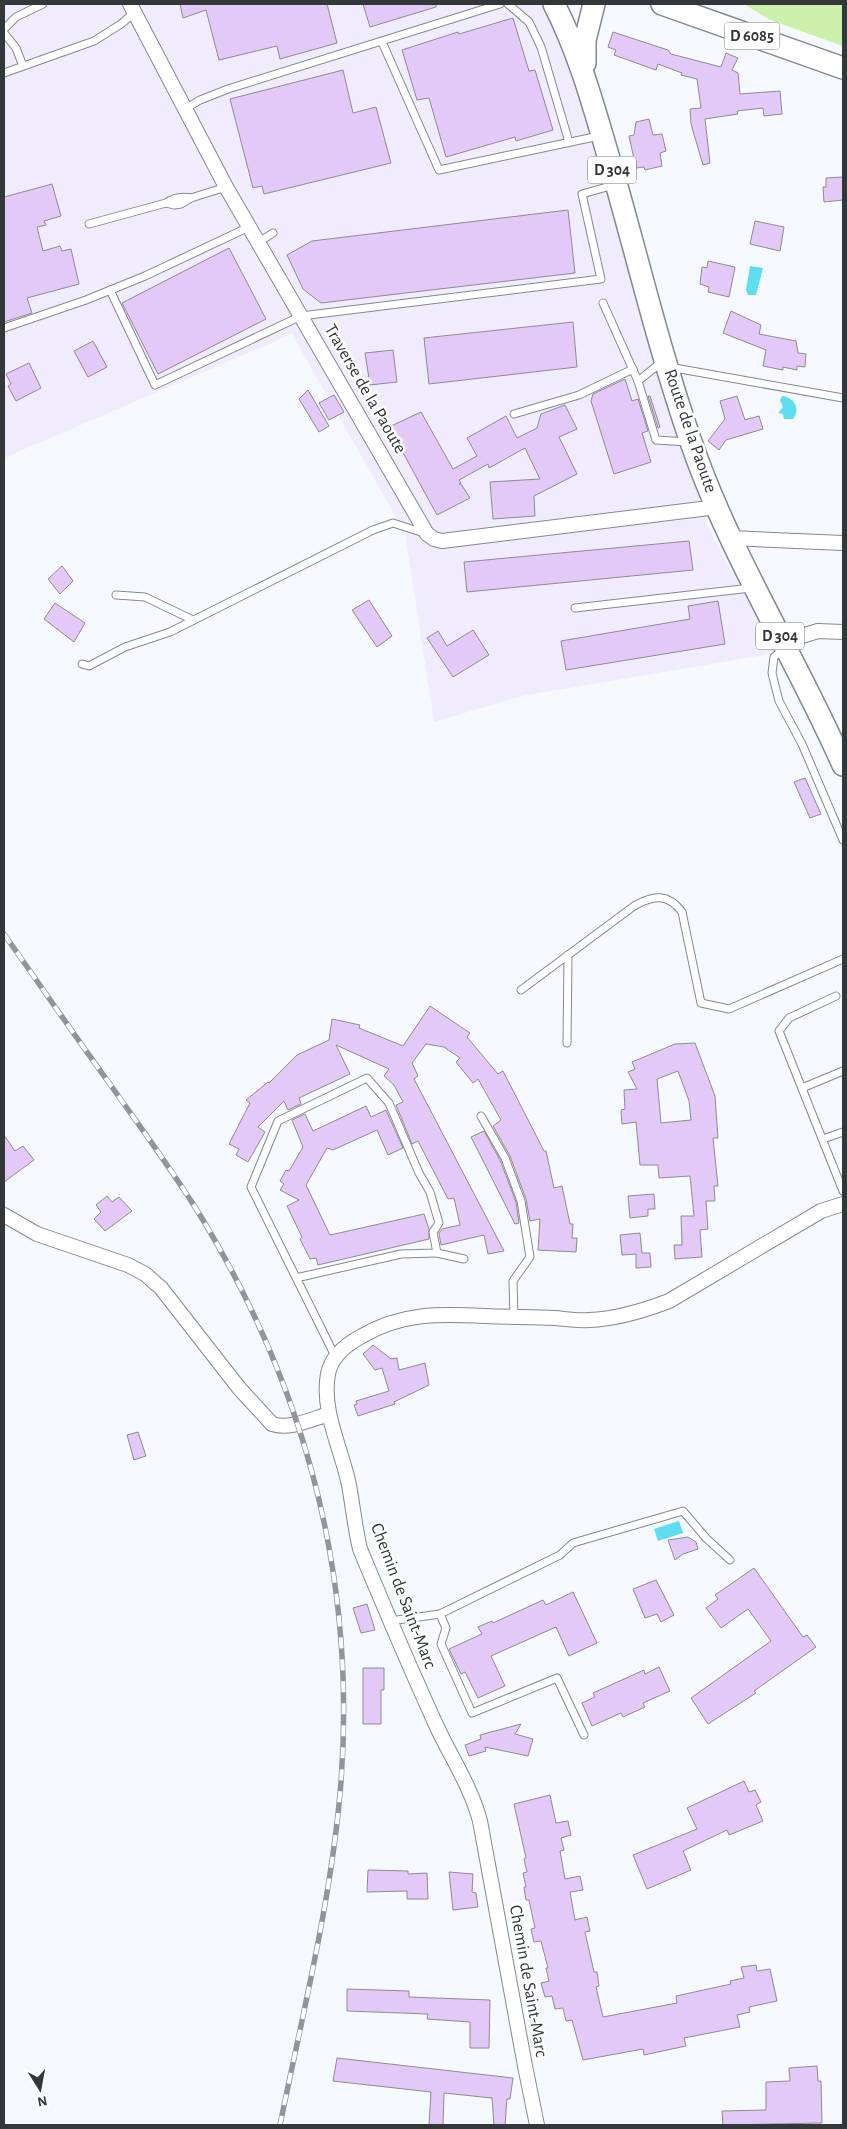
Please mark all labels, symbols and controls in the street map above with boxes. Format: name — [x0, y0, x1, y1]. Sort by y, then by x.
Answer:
road number: D 6085 — [724, 22, 780, 50]
road number: D 304 — [588, 156, 636, 184]
street label: Traverse de la Paoute — [321, 321, 409, 457]
street label: Route de la Paoute — [660, 367, 720, 495]
road number: D 304 — [756, 622, 804, 650]
street label: Chemin de Saint-Marc — [367, 1521, 439, 1671]
street label: Chemin de Saint-Marc — [506, 1904, 550, 2058]
north arrow — [15, 2064, 65, 2114]
text: N — [36, 2093, 48, 2109]

